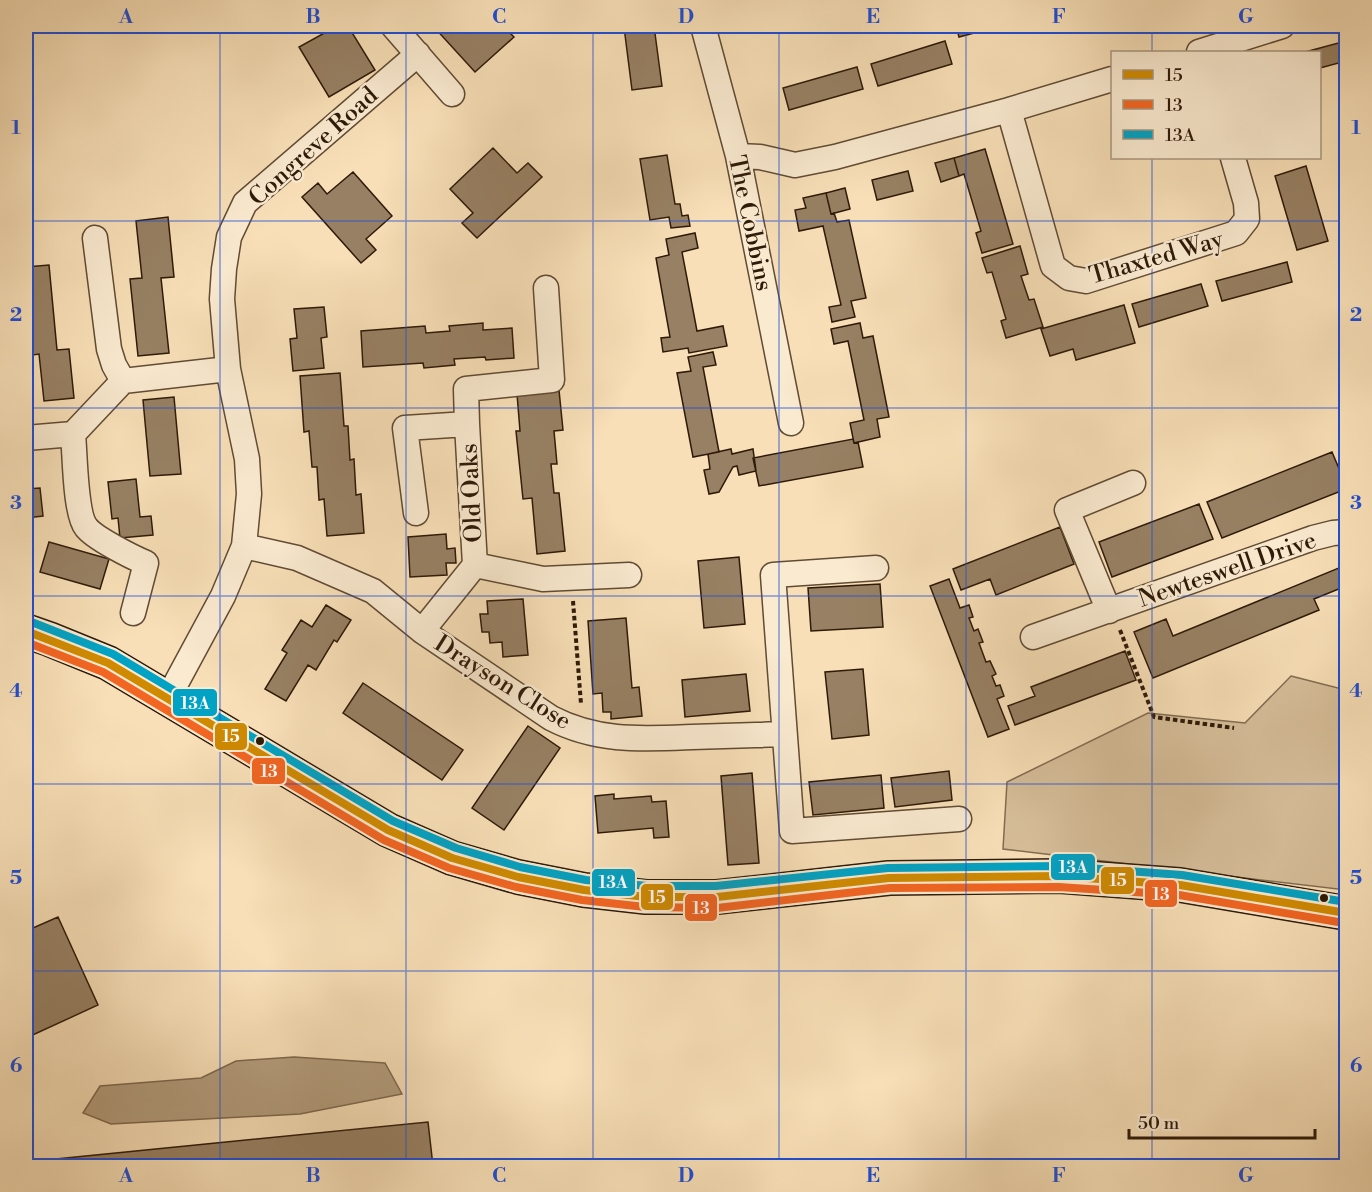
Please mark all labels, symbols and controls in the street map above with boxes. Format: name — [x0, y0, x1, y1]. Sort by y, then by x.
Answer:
text: A — [118, 5, 134, 30]
text: B — [305, 5, 321, 30]
text: C — [492, 5, 506, 30]
text: D — [678, 5, 694, 30]
text: E — [866, 5, 880, 30]
text: F — [1052, 5, 1066, 30]
text: G — [1238, 5, 1254, 30]
legend — [1111, 51, 1321, 159]
text: 15 — [1165, 64, 1183, 87]
street label: Congreve Road — [243, 81, 385, 213]
text: 13 — [1165, 94, 1183, 117]
text: 1 — [11, 116, 21, 141]
text: 1 — [1351, 116, 1361, 141]
text: 13A — [1165, 124, 1196, 147]
street label: The Cobbins — [721, 153, 779, 294]
street label: Thaxted Way — [1086, 224, 1227, 291]
text: 2 — [10, 303, 22, 328]
text: 2 — [1350, 303, 1362, 328]
street label: Old Oaks — [454, 443, 490, 543]
text: 3 — [10, 491, 22, 516]
text: 3 — [1350, 491, 1362, 516]
street label: Newteswell Drive — [1134, 525, 1320, 614]
street label: Drayson Close — [429, 629, 576, 737]
text: 4 — [9, 679, 23, 704]
text: 4 — [1349, 679, 1363, 704]
line badge: 13A — [172, 688, 218, 717]
text: 13A — [181, 694, 210, 714]
line badge: 15 — [214, 722, 248, 751]
text: 15 — [222, 727, 240, 747]
unlabelled marker — [254, 735, 266, 747]
line badge: 13 — [251, 757, 286, 785]
text: 13 — [260, 762, 278, 782]
line badge: 13A — [1050, 853, 1096, 881]
text: 13A — [1059, 858, 1088, 878]
text: 5 — [10, 866, 22, 891]
line badge: 15 — [1100, 866, 1135, 895]
text: 5 — [1350, 866, 1362, 891]
line badge: 13A — [591, 868, 636, 897]
text: 15 — [1109, 871, 1127, 891]
text: 13A — [599, 873, 628, 893]
line badge: 13 — [1144, 879, 1178, 908]
line badge: 15 — [640, 883, 674, 911]
text: 13 — [1152, 885, 1170, 905]
text: 15 — [648, 888, 666, 908]
unlabelled marker — [1318, 892, 1330, 904]
line badge: 13 — [684, 893, 718, 922]
text: 13 — [692, 899, 710, 919]
text: 6 — [10, 1054, 23, 1079]
text: 6 — [1350, 1054, 1363, 1079]
scale bar — [1129, 1102, 1315, 1140]
text: 50 m — [1138, 1112, 1180, 1135]
text: A — [118, 1164, 134, 1189]
text: B — [305, 1164, 321, 1189]
text: C — [492, 1164, 506, 1189]
text: D — [678, 1164, 694, 1189]
text: E — [866, 1164, 880, 1189]
text: F — [1052, 1164, 1066, 1189]
text: G — [1238, 1164, 1254, 1189]

